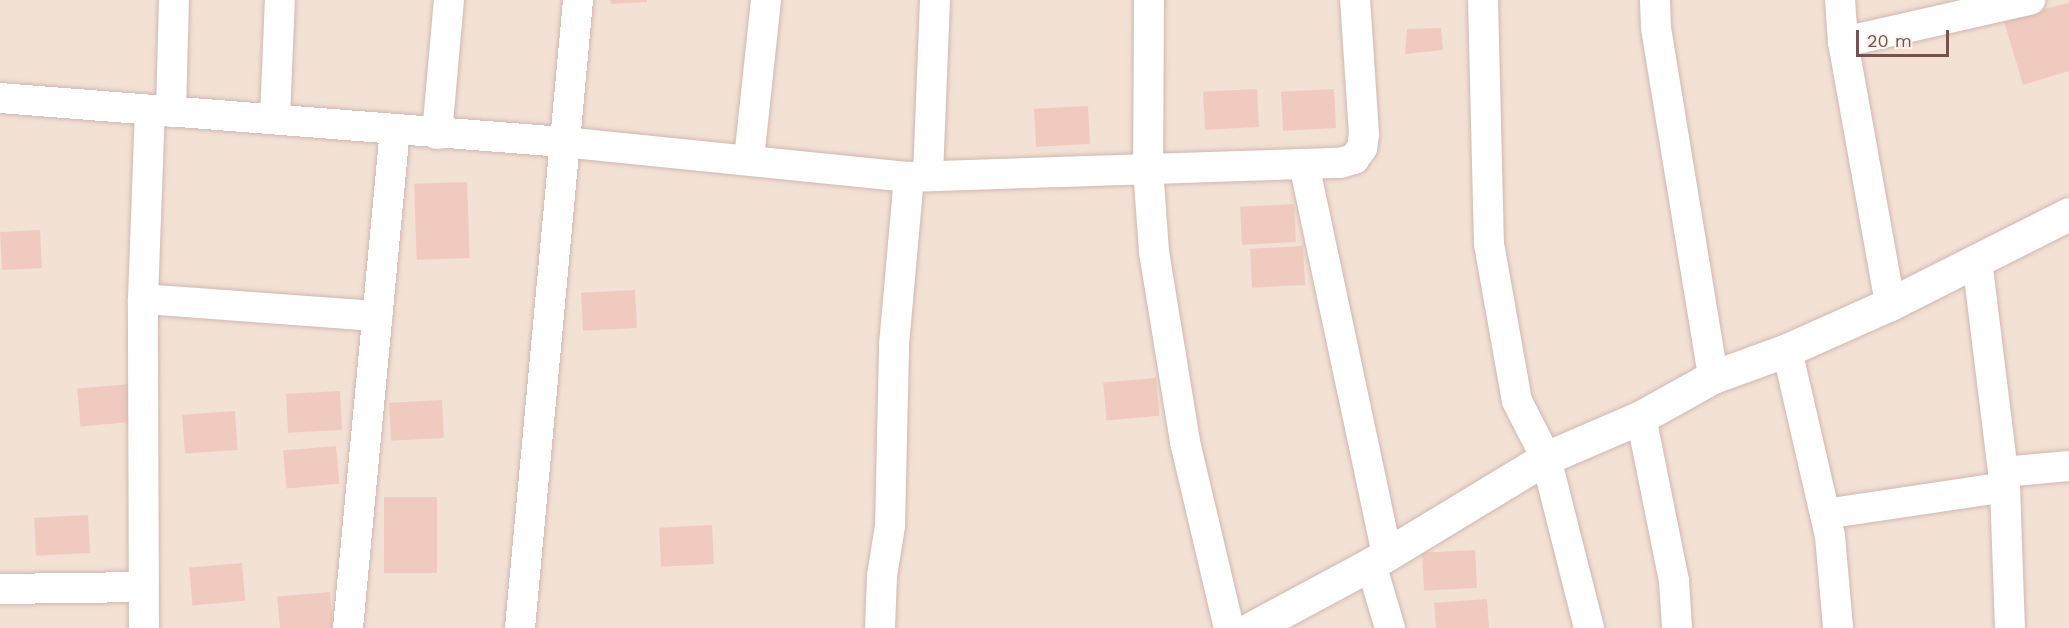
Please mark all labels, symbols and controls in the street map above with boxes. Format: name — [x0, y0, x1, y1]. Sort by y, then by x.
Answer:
scale bar — [1859, 18, 1952, 56]
text: 20 m — [1867, 30, 1912, 51]

